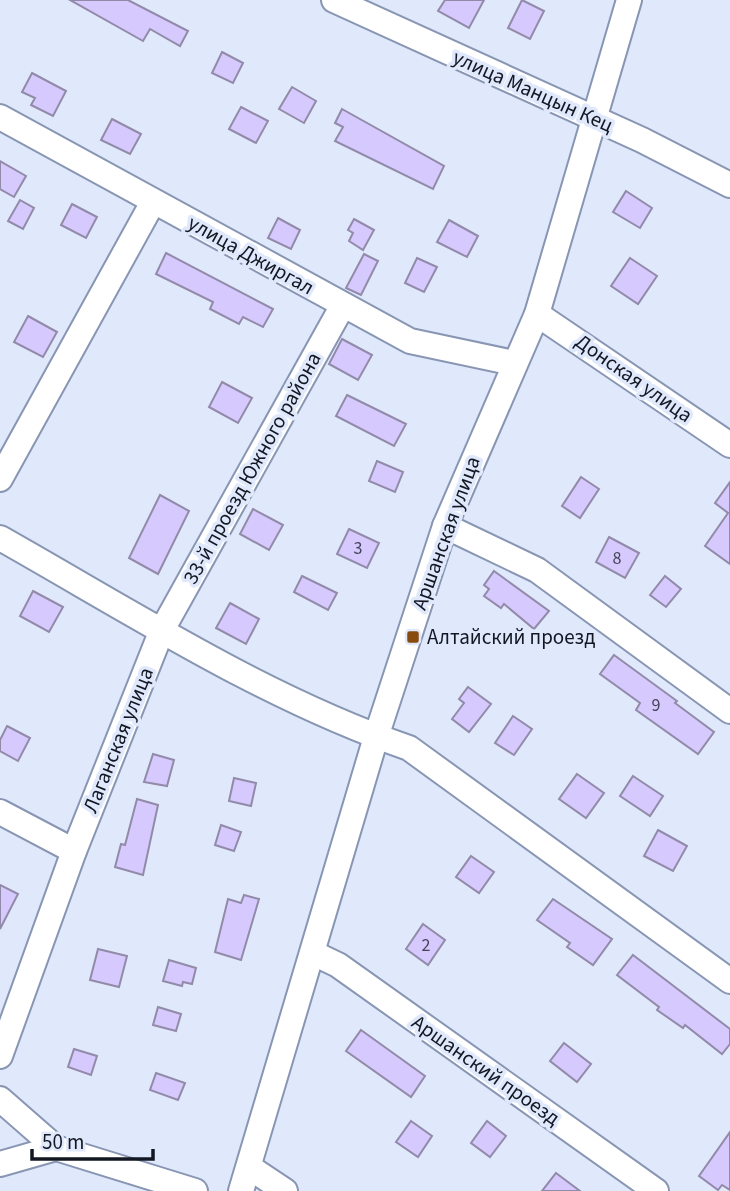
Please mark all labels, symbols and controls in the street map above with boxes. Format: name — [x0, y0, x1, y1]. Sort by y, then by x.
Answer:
street label: улица Манцын Кец — [448, 42, 618, 140]
street label: улица Джиргал — [182, 208, 320, 302]
street label: Донская улица — [569, 326, 699, 430]
street label: 33-й проезд Южного района — [176, 347, 328, 589]
street label: Аршанская улица — [404, 452, 488, 614]
house number: 3 — [354, 536, 363, 561]
house number: 8 — [613, 546, 622, 571]
place label: Алтайский проезд — [427, 622, 595, 652]
marker: Алтайский проезд — [405, 629, 421, 645]
street label: Лаганская улица — [75, 663, 161, 817]
house number: 9 — [652, 693, 661, 718]
house number: 2 — [422, 933, 431, 958]
street label: Аршанский проезд — [406, 1008, 566, 1132]
scale bar — [32, 1118, 152, 1162]
text: 50 m — [42, 1127, 84, 1157]

